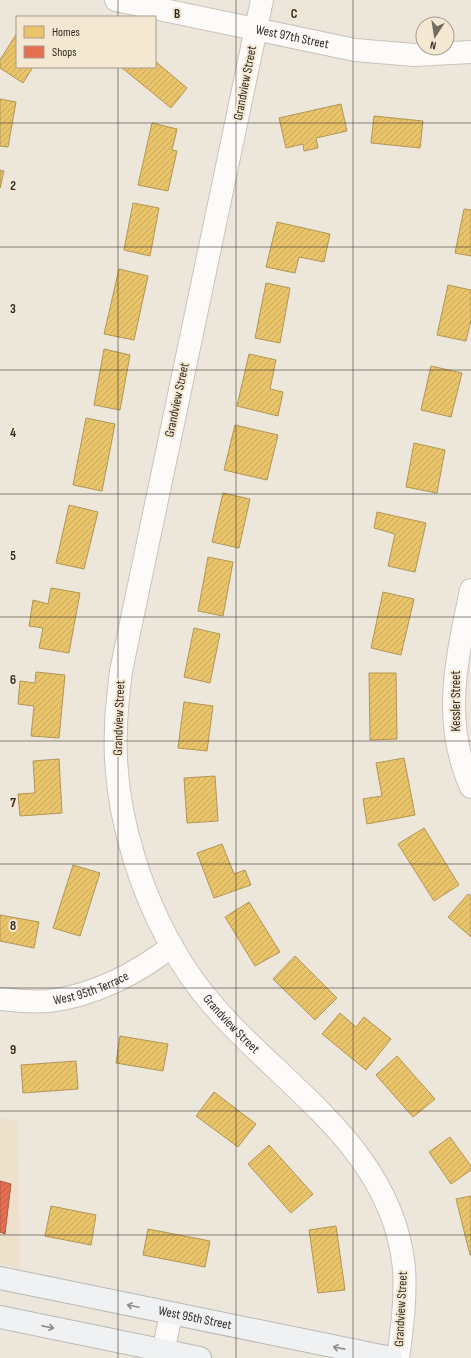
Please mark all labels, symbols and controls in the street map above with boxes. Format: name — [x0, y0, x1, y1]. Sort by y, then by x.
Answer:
text: B — [174, 6, 180, 22]
text: C — [291, 6, 298, 22]
legend — [16, 16, 156, 68]
north arrow — [415, 16, 455, 56]
street label: West 97th Street — [254, 21, 330, 52]
text: Homes — [52, 25, 80, 40]
text: N — [429, 38, 437, 52]
street label: Grandview Street — [230, 44, 260, 122]
text: Shops — [52, 45, 77, 60]
text: 2 — [10, 178, 16, 194]
text: 3 — [10, 301, 16, 317]
street label: Grandview Street — [161, 361, 193, 439]
text: 4 — [10, 425, 16, 441]
text: 5 — [10, 548, 16, 564]
street label: Kessler Street — [448, 670, 464, 731]
text: 6 — [10, 672, 16, 688]
street label: Grandview Street — [110, 680, 128, 756]
text: 7 — [10, 795, 16, 811]
text: 8 — [10, 918, 16, 934]
street label: West 95th Terrace — [52, 968, 132, 1008]
street label: Grandview Street — [199, 991, 263, 1057]
text: 9 — [10, 1042, 16, 1058]
street label: Grandview Street — [391, 1271, 411, 1347]
one-way arrow — [127, 1302, 140, 1310]
street label: West 95th Street — [157, 1303, 233, 1333]
one-way arrow — [41, 1324, 54, 1332]
one-way arrow — [333, 1343, 346, 1351]

